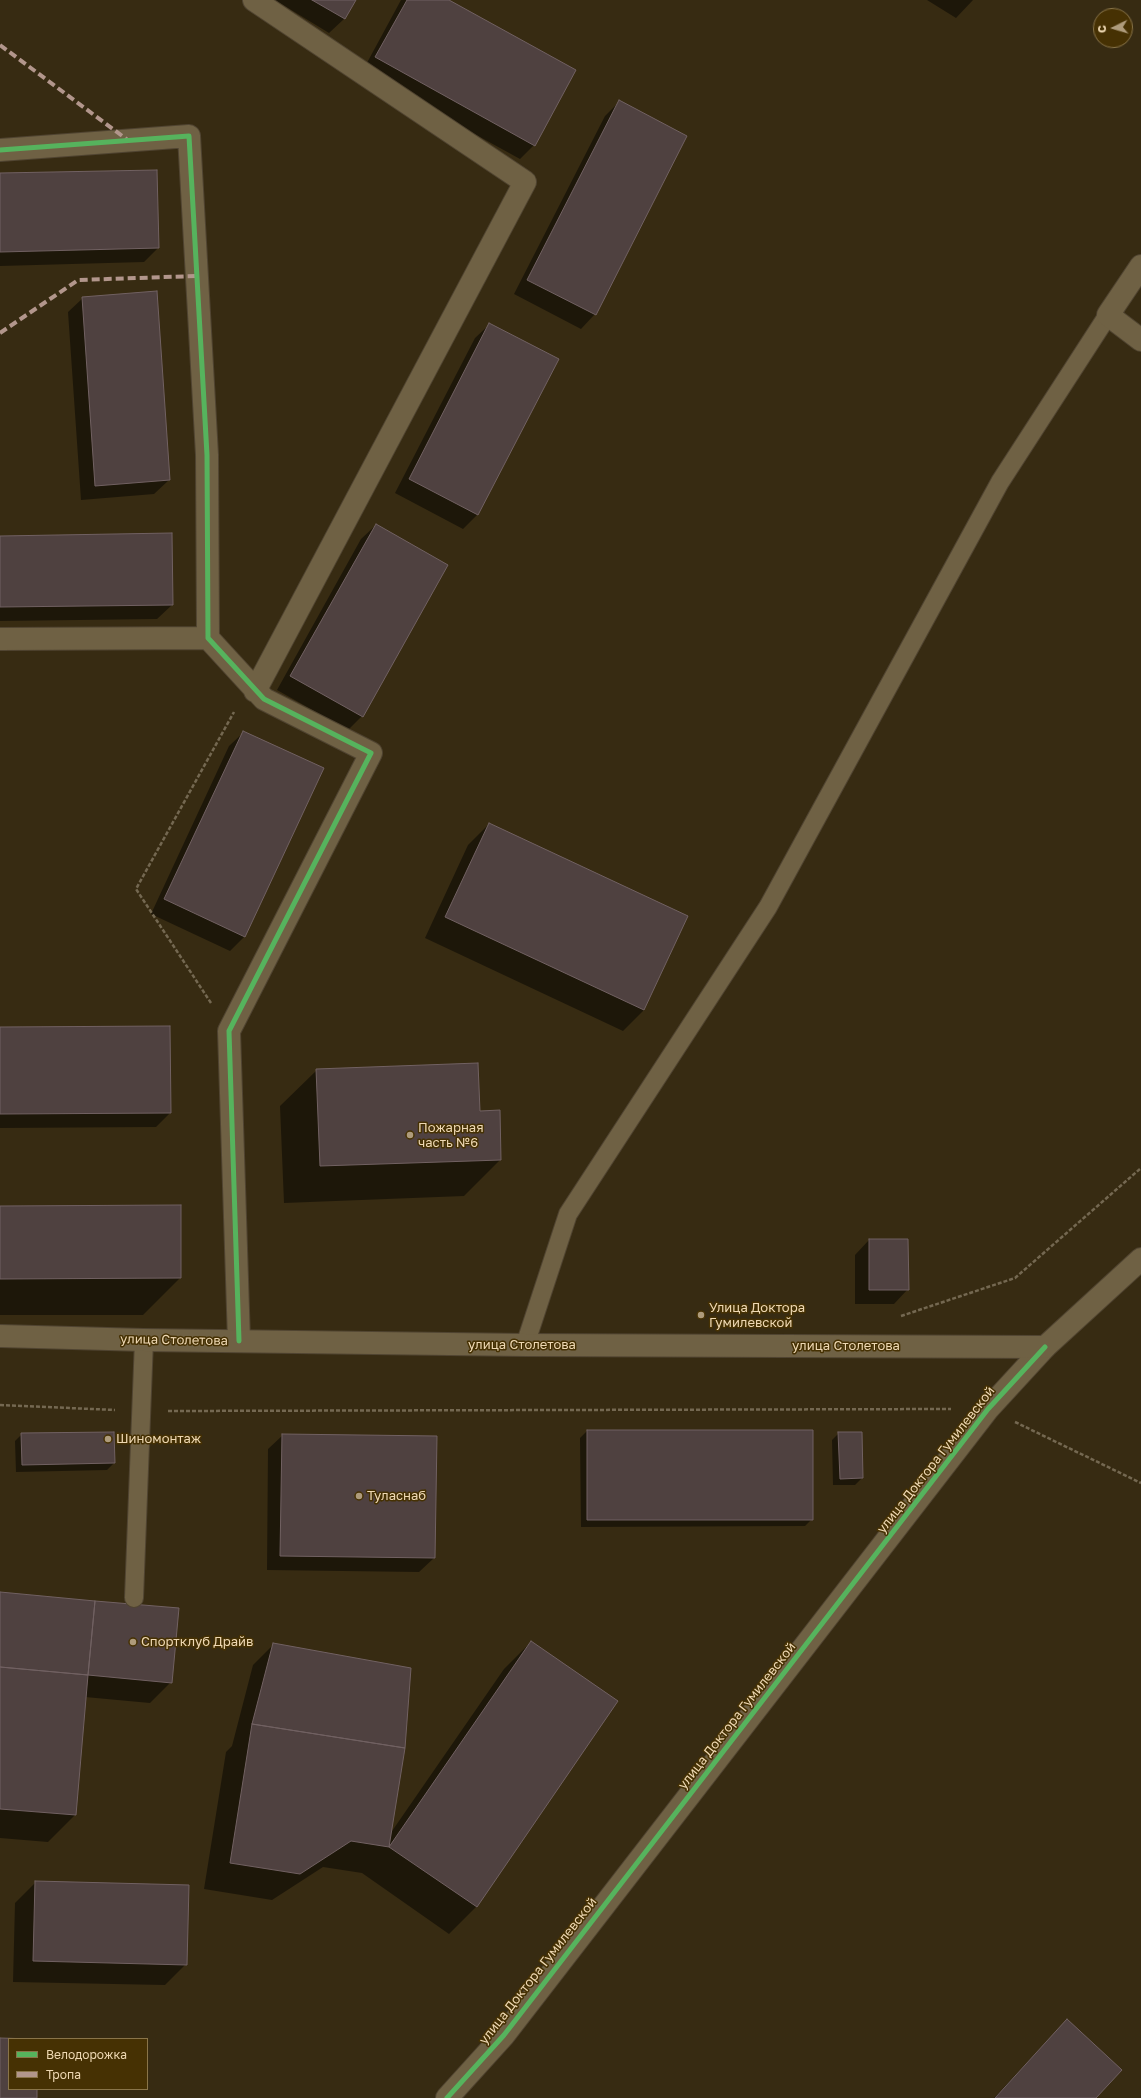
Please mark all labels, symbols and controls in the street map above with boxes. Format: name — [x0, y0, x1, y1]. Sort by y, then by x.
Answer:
north arrow — [1093, 8, 1133, 48]
text: С — [1095, 25, 1108, 33]
place label: Пожарная часть №6 — [418, 1120, 484, 1151]
marker: Пожарная часть №6 — [405, 1130, 415, 1140]
place label: Улица Доктора Гумилевской — [709, 1300, 805, 1331]
marker: Улица Доктора Гумилевской — [696, 1310, 706, 1320]
street label: улица Столетова — [120, 1331, 228, 1349]
street label: улица Столетова — [468, 1337, 576, 1353]
street label: улица Столетова — [792, 1338, 900, 1354]
street label: улица Доктора Гумилевской — [874, 1384, 998, 1536]
place label: Шиномонтаж — [116, 1431, 201, 1447]
marker: Шиномонтаж — [103, 1434, 113, 1444]
place label: Туласнаб — [367, 1488, 426, 1504]
marker: Туласнаб — [354, 1491, 364, 1501]
place label: Спортклуб Драйв — [141, 1634, 253, 1650]
marker: Спортклуб Драйв — [128, 1637, 138, 1647]
street label: улица Доктора Гумилевской — [675, 1640, 799, 1792]
street label: улица Доктора Гумилевской — [476, 1895, 600, 2047]
legend — [8, 2038, 148, 2090]
text: Велодорожка — [46, 2047, 127, 2062]
text: Тропа — [46, 2067, 81, 2082]

